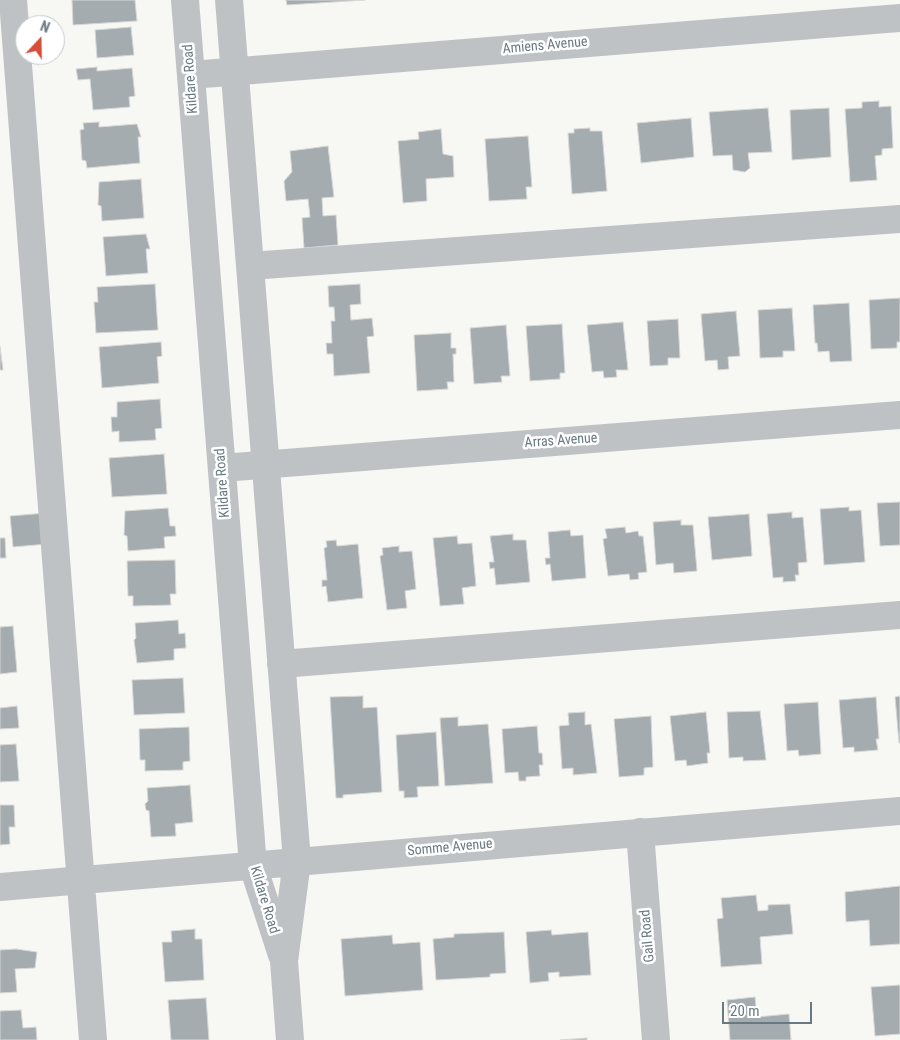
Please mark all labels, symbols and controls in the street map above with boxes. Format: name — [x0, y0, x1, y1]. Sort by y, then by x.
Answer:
north arrow — [15, 15, 65, 65]
text: N — [38, 18, 52, 36]
street label: Amiens Avenue — [502, 34, 588, 58]
street label: Kildare Road — [180, 44, 202, 114]
street label: Arras Avenue — [524, 430, 598, 452]
street label: Kildare Road — [212, 448, 234, 518]
street label: Somme Avenue — [407, 836, 493, 860]
street label: Kildare Road — [246, 864, 282, 936]
street label: Gail Road — [637, 909, 659, 963]
scale bar — [725, 992, 815, 1024]
text: 20 m — [730, 1002, 760, 1020]

